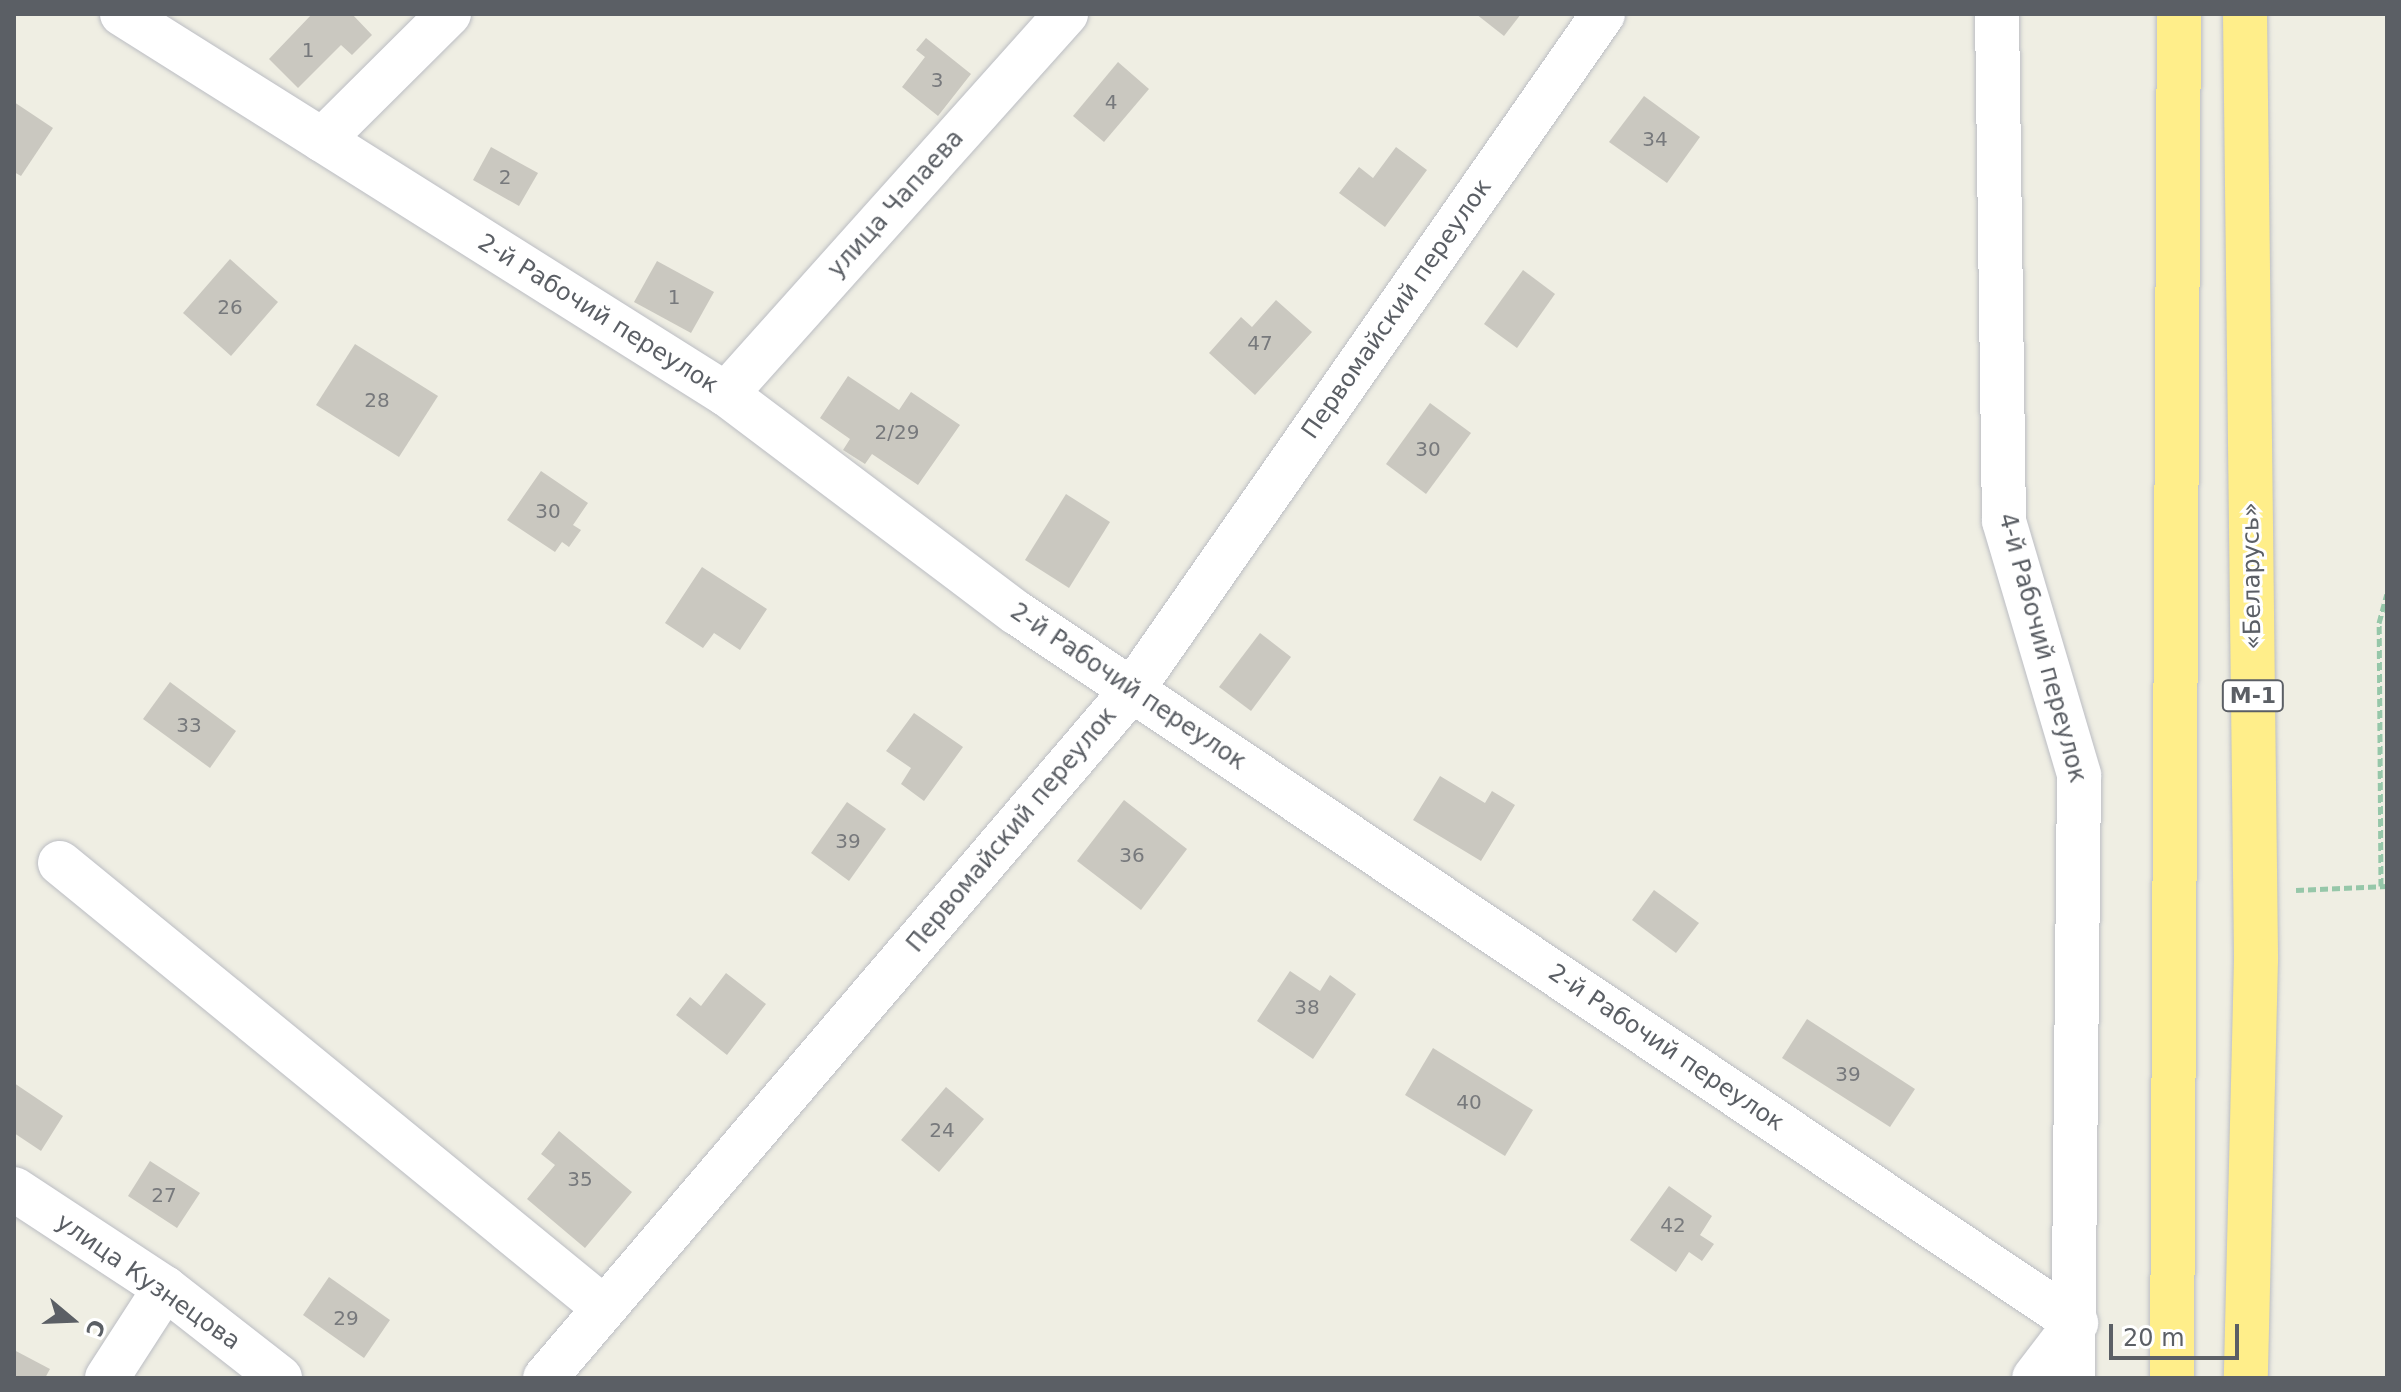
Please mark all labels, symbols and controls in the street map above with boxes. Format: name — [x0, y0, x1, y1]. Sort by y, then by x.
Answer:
house number: 1 — [302, 38, 314, 62]
house number: 3 — [931, 68, 943, 92]
house number: 4 — [1105, 90, 1117, 114]
street label: улица Чапаева — [822, 124, 970, 284]
house number: 34 — [1642, 127, 1668, 151]
house number: 2 — [499, 165, 511, 189]
street label: Первомайский переулок — [1296, 173, 1498, 445]
street label: 2-й Рабочий переулок — [472, 228, 724, 400]
house number: 1 — [668, 285, 680, 309]
house number: 26 — [217, 295, 243, 319]
house number: 47 — [1247, 331, 1273, 355]
house number: 28 — [364, 388, 390, 412]
house number: 2/29 — [875, 420, 919, 444]
house number: 30 — [1415, 437, 1441, 461]
house number: 30 — [535, 499, 561, 523]
street label: «Беларусь» — [2236, 502, 2268, 650]
street label: 4-й Рабочий переулок — [1992, 510, 2092, 786]
street label: 2-й Рабочий переулок — [1005, 597, 1251, 777]
road number: М-1 — [2221, 678, 2285, 714]
street label: Первомайский переулок — [901, 702, 1123, 958]
house number: 33 — [176, 713, 202, 737]
house number: 39 — [835, 829, 861, 853]
house number: 36 — [1119, 843, 1145, 867]
street label: 2-й Рабочий переулок — [1543, 958, 1789, 1138]
house number: 38 — [1294, 995, 1320, 1019]
house number: 39 — [1835, 1062, 1861, 1086]
house number: 40 — [1456, 1090, 1482, 1114]
house number: 24 — [929, 1118, 955, 1142]
house number: 35 — [567, 1167, 593, 1191]
house number: 27 — [151, 1183, 177, 1207]
street label: улица Кузнецова — [50, 1208, 246, 1356]
house number: 42 — [1660, 1213, 1686, 1237]
north arrow — [32, 1280, 112, 1360]
house number: 29 — [333, 1306, 359, 1330]
scale bar — [2113, 1308, 2243, 1358]
text: С — [81, 1316, 110, 1340]
text: 20 m — [2123, 1324, 2185, 1352]

